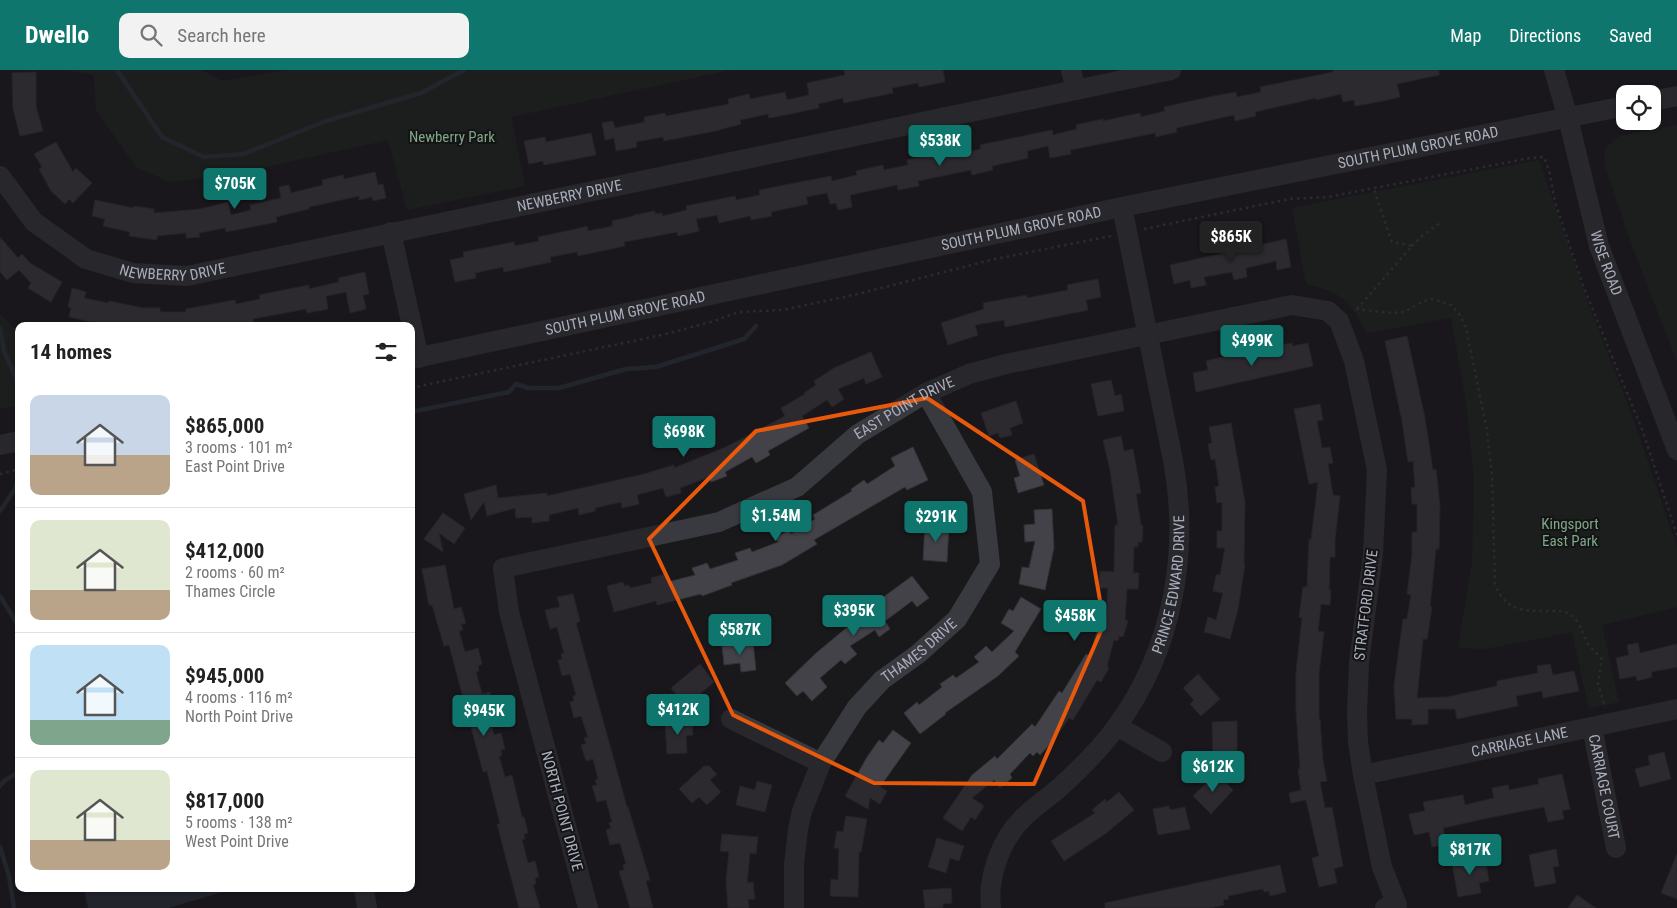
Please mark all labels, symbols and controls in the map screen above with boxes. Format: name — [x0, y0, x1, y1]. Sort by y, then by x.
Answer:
search box — [119, 13, 469, 58]
text: Dwello — [25, 21, 89, 49]
icon: search — [137, 21, 165, 49]
text: Search here — [177, 24, 266, 47]
text: Map — [1450, 25, 1481, 46]
text: Directions — [1509, 25, 1581, 46]
text: Saved — [1609, 25, 1652, 46]
map controls — [1616, 85, 1661, 130]
button: locate — [1616, 85, 1661, 130]
street label: SOUTH PLUM GROVE ROAD — [1336, 123, 1500, 172]
pin: $538K — [905, 124, 975, 167]
park label: Newberry Park — [409, 128, 495, 146]
text: $538K — [919, 131, 961, 150]
pin: $705K — [200, 168, 270, 210]
text: $705K — [214, 174, 256, 193]
street label: NEWBERRY DRIVE — [515, 176, 624, 216]
street label: SOUTH PLUM GROVE ROAD — [940, 203, 1103, 254]
pin: $865K — [1196, 220, 1266, 263]
text: $865K — [1210, 227, 1252, 246]
street label: WISE ROAD — [1587, 229, 1626, 298]
street label: NEWBERRY DRIVE — [117, 259, 227, 285]
street label: SOUTH PLUM GROVE ROAD — [543, 287, 707, 339]
pin: $499K — [1217, 324, 1287, 367]
text: $499K — [1231, 331, 1273, 350]
icon: filters — [372, 338, 400, 366]
text: 14 homes — [30, 340, 112, 364]
street label: EAST POINT DRIVE — [851, 373, 957, 443]
text: $865,000 — [185, 414, 264, 438]
icon: home — [70, 415, 130, 475]
pin: $698K — [649, 416, 719, 458]
text: $698K — [663, 422, 705, 441]
text: 3 rooms · 101 m² — [185, 438, 293, 457]
text: East Point Drive — [185, 457, 285, 476]
pin: $1.54M — [735, 500, 817, 542]
pin: $291K — [901, 500, 971, 543]
text: $1.54M — [751, 506, 801, 525]
text: $291K — [915, 507, 957, 526]
street label: PRINCE EDWARD DRIVE — [1148, 515, 1188, 656]
park label: Kingsport East Park — [1541, 515, 1599, 550]
text: $412,000 — [185, 539, 264, 563]
icon: home — [70, 540, 130, 600]
street label: STRATFORD DRIVE — [1350, 549, 1382, 661]
text: 2 rooms · 60 m² — [185, 563, 285, 582]
text: Thames Circle — [185, 582, 275, 601]
pin: $395K — [819, 594, 889, 637]
pin: $458K — [1040, 600, 1110, 642]
text: $395K — [833, 601, 875, 620]
text: $458K — [1054, 606, 1096, 625]
pin: $587K — [705, 614, 775, 656]
street label: THAMES DRIVE — [878, 615, 960, 687]
text: $587K — [719, 620, 761, 639]
text: $945,000 — [185, 664, 264, 688]
icon: home — [70, 665, 130, 725]
text: 4 rooms · 116 m² — [185, 688, 293, 707]
pin: $945K — [449, 694, 519, 737]
pin: $412K — [643, 694, 713, 736]
text: $412K — [657, 700, 699, 719]
text: $945K — [463, 701, 505, 720]
text: North Point Drive — [185, 707, 293, 726]
street label: CARRIAGE LANE — [1470, 723, 1569, 761]
street label: CARRIAGE COURT — [1585, 733, 1623, 841]
street label: NORTH POINT DRIVE — [537, 749, 587, 873]
pin: $612K — [1178, 750, 1248, 793]
text: $612K — [1192, 757, 1234, 776]
text: $817,000 — [185, 789, 264, 813]
icon: home — [70, 790, 130, 850]
text: 5 rooms · 138 m² — [185, 813, 293, 832]
text: West Point Drive — [185, 832, 289, 851]
pin: $817K — [1435, 834, 1505, 876]
text: $817K — [1449, 840, 1491, 859]

